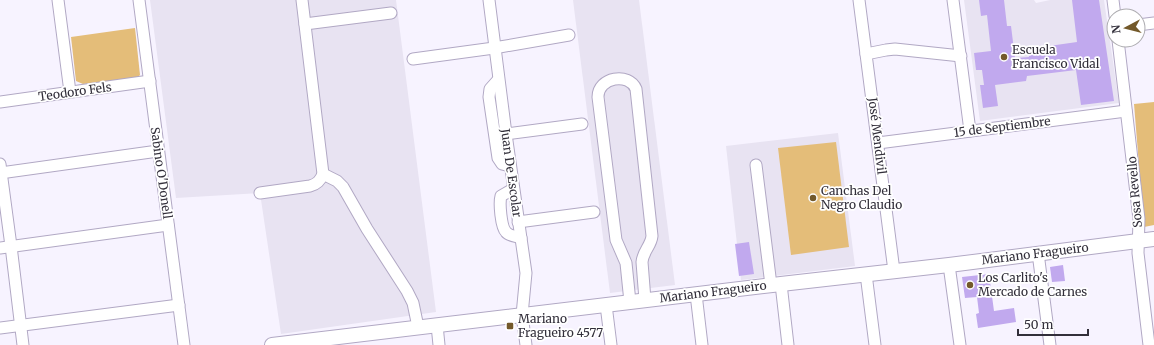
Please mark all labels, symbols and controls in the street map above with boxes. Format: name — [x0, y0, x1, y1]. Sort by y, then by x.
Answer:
north arrow — [1106, 8, 1146, 48]
text: N — [1109, 24, 1124, 34]
place label: Escuela Francisco Vidal — [1012, 42, 1100, 71]
marker: Escuela Francisco Vidal — [999, 52, 1009, 62]
street label: Teodoro Fels — [37, 79, 113, 104]
street label: José Mendivil — [865, 96, 890, 176]
street label: 15 de Septiembre — [953, 113, 1051, 140]
street label: Sabino O'Donell — [148, 126, 175, 220]
street label: Juan De Escolar — [498, 127, 525, 219]
street label: Sosa Revello — [1124, 156, 1145, 228]
place label: Canchas Del Negro Claudio — [821, 183, 902, 212]
marker: Canchas Del Negro Claudio — [808, 193, 818, 203]
street label: Mariano Fragueiro — [981, 240, 1089, 267]
place label: Los Carlito's Mercado de Carnes — [978, 270, 1087, 299]
street label: Mariano Fragueiro — [659, 278, 767, 305]
marker: Los Carlito's Mercado de Carnes — [965, 280, 975, 290]
place label: Mariano Fragueiro 4577 — [518, 311, 603, 340]
scale bar — [1018, 311, 1088, 337]
text: 50 m — [1024, 317, 1053, 332]
marker: Mariano Fragueiro 4577 — [505, 321, 515, 331]

